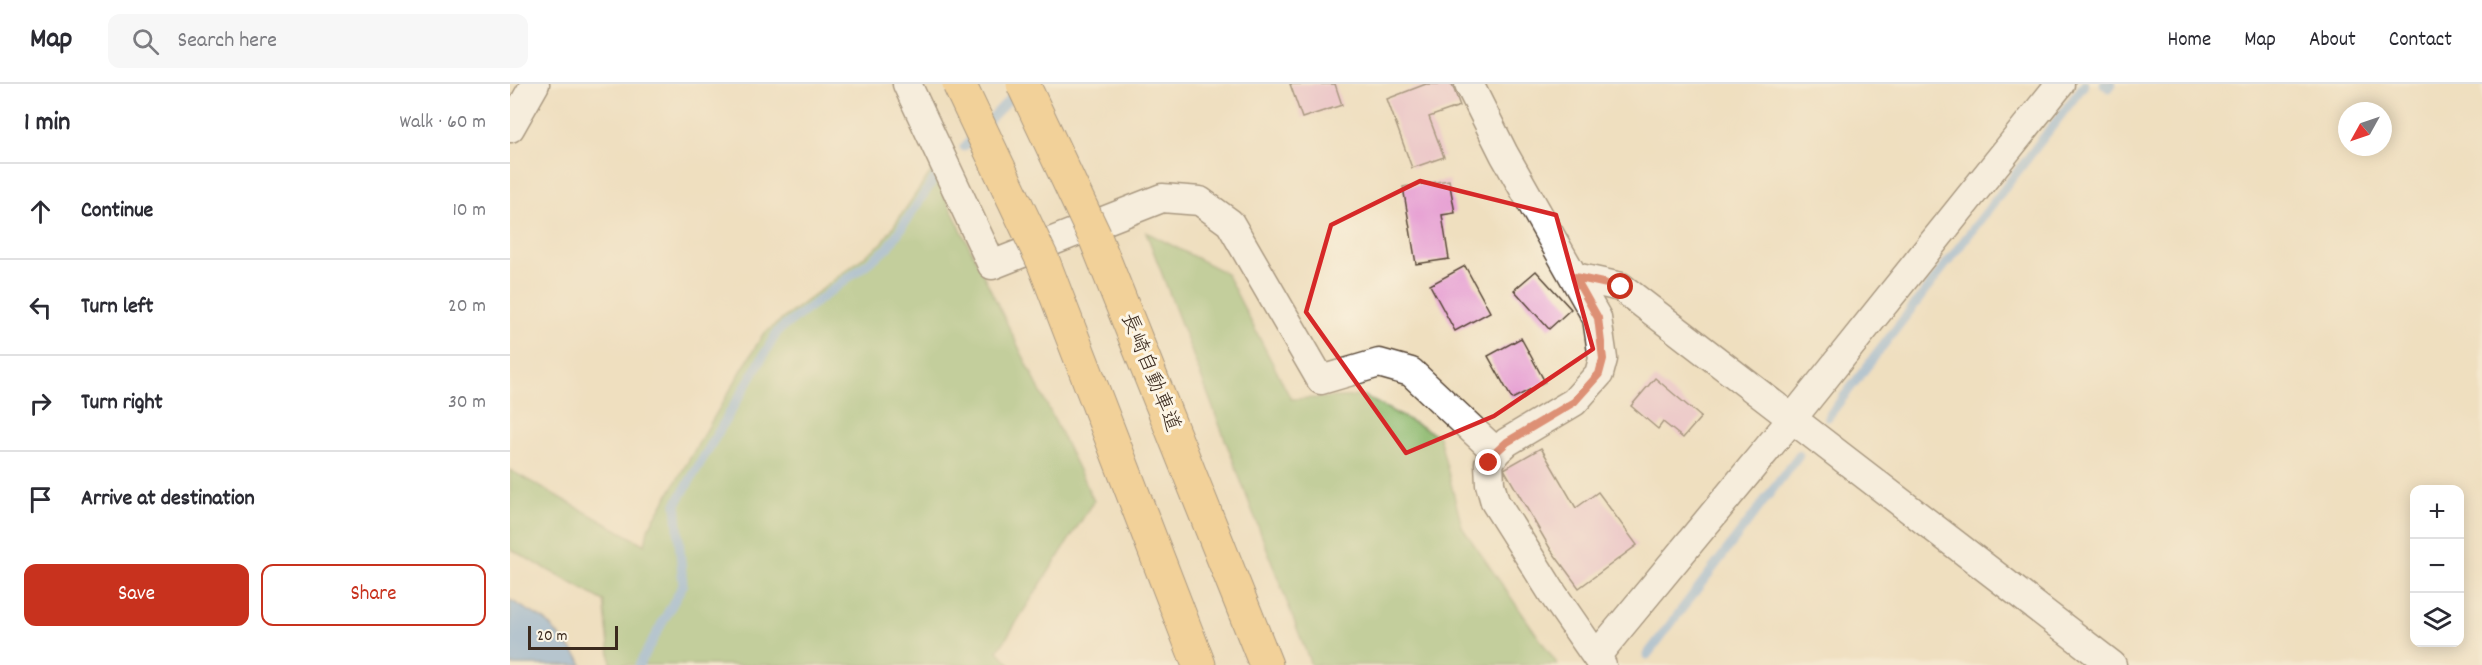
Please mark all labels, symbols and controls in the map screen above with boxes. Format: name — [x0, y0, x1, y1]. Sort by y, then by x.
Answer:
search box — [108, 14, 528, 68]
text: Map — [30, 21, 72, 61]
icon: search — [129, 25, 162, 58]
text: Search here — [177, 26, 277, 57]
text: Home — [2167, 26, 2211, 56]
text: Map — [2244, 26, 2276, 56]
text: About — [2309, 26, 2356, 56]
text: Contact — [2389, 26, 2452, 56]
north arrow — [2338, 102, 2392, 156]
text: 1 min — [24, 105, 70, 142]
text: Walk · 60 m — [399, 109, 486, 137]
icon: ahead — [24, 195, 57, 228]
text: Continue — [81, 196, 153, 227]
text: 10 m — [452, 197, 486, 225]
route start — [1607, 273, 1633, 299]
icon: left — [24, 291, 57, 324]
text: Turn left — [81, 292, 153, 323]
text: 20 m — [448, 293, 486, 321]
street label: 長崎自動車道 — [1111, 309, 1187, 437]
icon: right — [24, 387, 57, 420]
text: Turn right — [81, 388, 163, 419]
text: 30 m — [448, 389, 486, 417]
route end — [1475, 449, 1501, 475]
icon: arrive — [24, 483, 57, 516]
text: Arrive at destination — [81, 484, 255, 515]
map controls — [2410, 485, 2464, 647]
button: + — [2410, 485, 2464, 539]
button: − — [2410, 539, 2464, 593]
button: Save — [24, 564, 249, 626]
button: Share — [261, 564, 486, 626]
button: layers — [2410, 593, 2464, 647]
scale bar — [528, 623, 618, 650]
text: 20 m — [537, 625, 567, 648]

